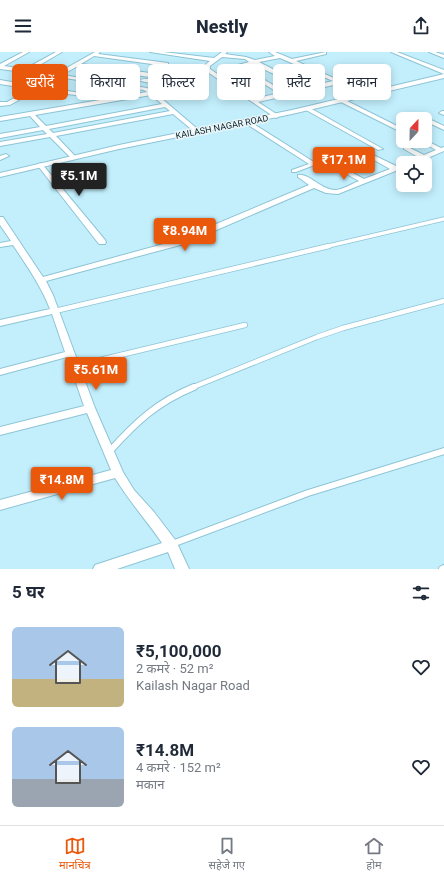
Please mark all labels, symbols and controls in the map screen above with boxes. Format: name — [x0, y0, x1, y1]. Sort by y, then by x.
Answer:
icon: menu — [12, 15, 34, 37]
icon: share — [410, 15, 432, 37]
text: Nestly — [196, 16, 248, 37]
chip: खरीदें — [12, 64, 68, 100]
chip: किराया — [76, 64, 140, 100]
chip: फ़िल्टर — [148, 64, 209, 100]
chip: नया — [217, 64, 265, 100]
chip: फ़्लैट — [273, 64, 325, 100]
chip: मकान — [333, 64, 391, 100]
north arrow — [396, 112, 432, 148]
map controls — [396, 112, 432, 192]
street label: KAILASH NAGAR ROAD — [175, 113, 269, 141]
pin: ₹17.1M — [311, 147, 377, 181]
text: ₹17.1M — [322, 152, 366, 167]
button: locate — [396, 156, 432, 192]
pin: ₹5.1M — [51, 163, 107, 197]
text: ₹5.1M — [61, 168, 97, 183]
pin: ₹8.94M — [152, 218, 218, 252]
text: ₹8.94M — [163, 223, 207, 238]
pin: ₹5.61M — [63, 357, 129, 391]
text: ₹5.61M — [74, 362, 118, 377]
pin: ₹14.8M — [29, 467, 95, 501]
text: ₹14.8M — [40, 472, 84, 487]
text: 5 घर — [12, 582, 45, 602]
icon: filters — [410, 582, 432, 604]
text: ₹5,100,000 — [136, 641, 222, 661]
icon: home — [44, 643, 92, 691]
icon: heart — [410, 656, 432, 678]
text: 2 कमरे · 52 m² — [136, 661, 213, 676]
text: Kailash Nagar Road — [136, 678, 250, 693]
text: ₹14.8M — [136, 740, 194, 760]
icon: home — [44, 743, 92, 791]
icon: heart — [410, 756, 432, 778]
text: 4 कमरे · 152 m² — [136, 760, 221, 775]
text: मकान — [136, 777, 164, 792]
tab: मानचित्र — [59, 835, 90, 873]
tab: सहेजे गए — [209, 835, 245, 873]
tab: होम — [363, 835, 385, 873]

